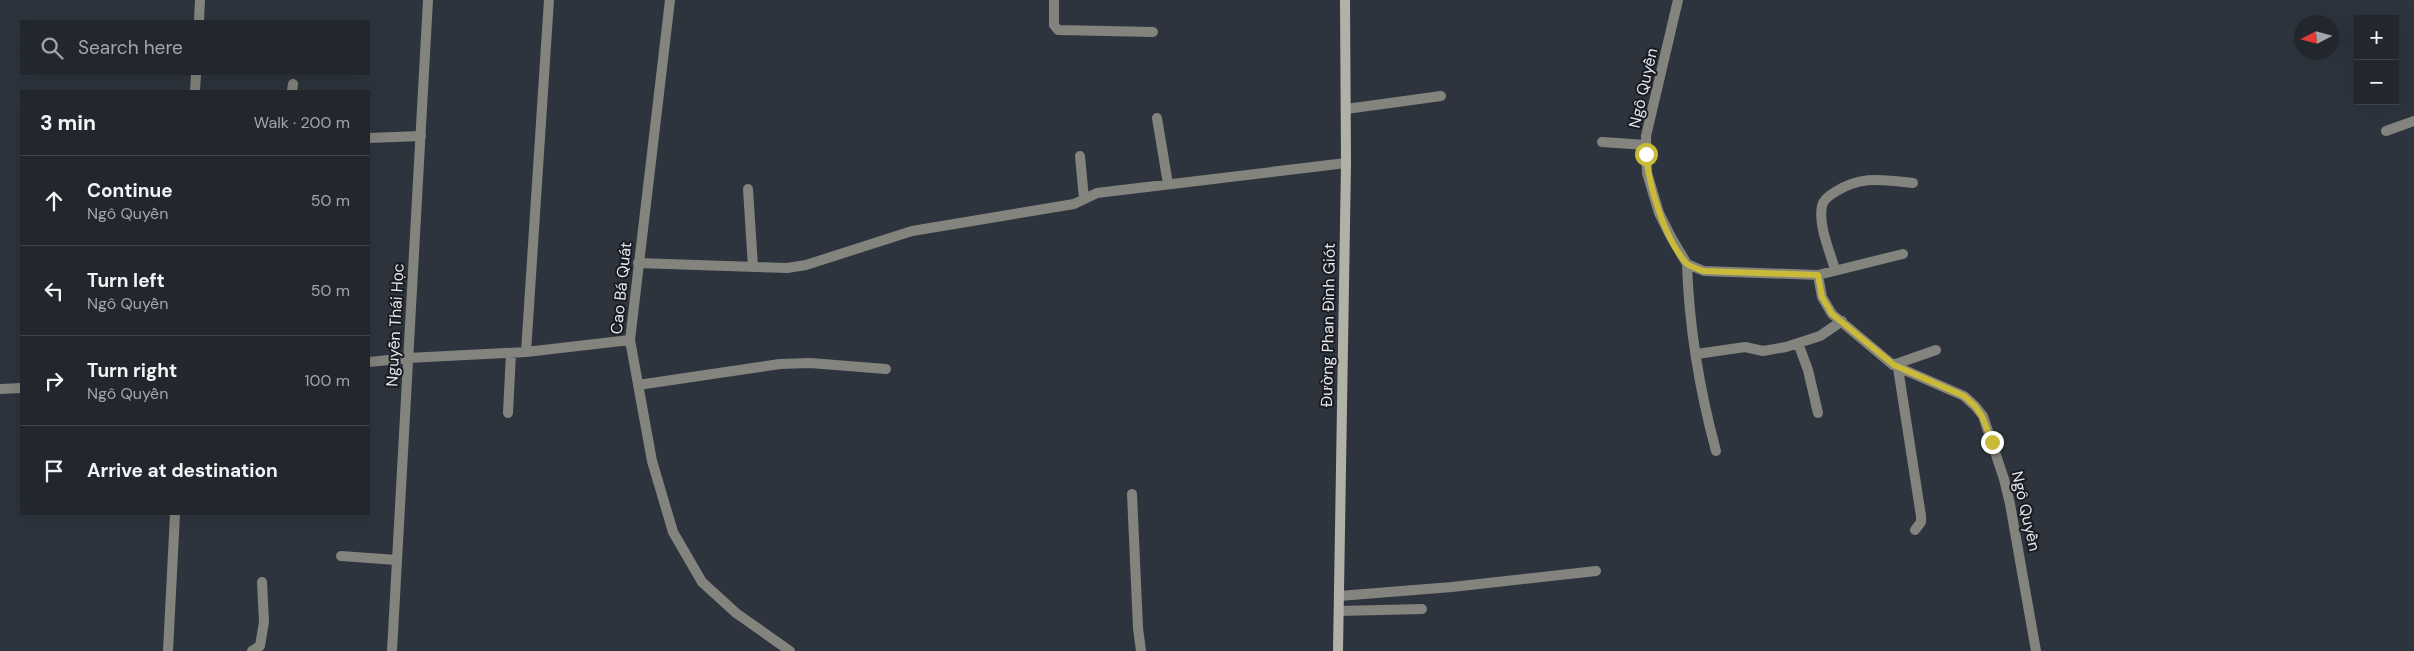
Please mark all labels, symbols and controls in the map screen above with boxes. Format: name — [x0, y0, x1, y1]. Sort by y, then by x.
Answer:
north arrow — [2294, 15, 2339, 60]
map controls — [2354, 15, 2399, 105]
button: + — [2354, 15, 2399, 60]
search box — [20, 20, 370, 75]
icon: search — [38, 34, 66, 62]
text: Search here — [78, 35, 183, 60]
street label: Ngô Quyền — [1624, 46, 1662, 130]
button: − — [2354, 60, 2399, 105]
text: 3 min — [40, 109, 96, 137]
text: Walk · 200 m — [254, 112, 350, 133]
route start — [1635, 143, 1658, 166]
text: Continue — [87, 178, 173, 203]
icon: ahead — [40, 187, 68, 215]
text: 50 m — [311, 190, 350, 211]
text: Ngô Quyền — [87, 203, 168, 224]
street label: Cao Bá Quát — [606, 241, 636, 335]
street label: Đường Phan Đình Giót — [1316, 243, 1340, 407]
street label: Nguyễn Thái Học — [381, 263, 409, 387]
text: Turn left — [87, 268, 165, 293]
icon: left — [40, 277, 68, 305]
text: 50 m — [311, 280, 350, 301]
text: Ngô Quyền — [87, 293, 168, 314]
text: Turn right — [87, 358, 177, 383]
icon: right — [40, 367, 68, 395]
text: 100 m — [305, 370, 350, 391]
text: Ngô Quyền — [87, 383, 168, 404]
route end — [1981, 431, 2004, 454]
icon: arrive — [40, 457, 68, 485]
text: Arrive at destination — [87, 458, 278, 483]
street label: Ngô Quyền — [2007, 469, 2045, 553]

